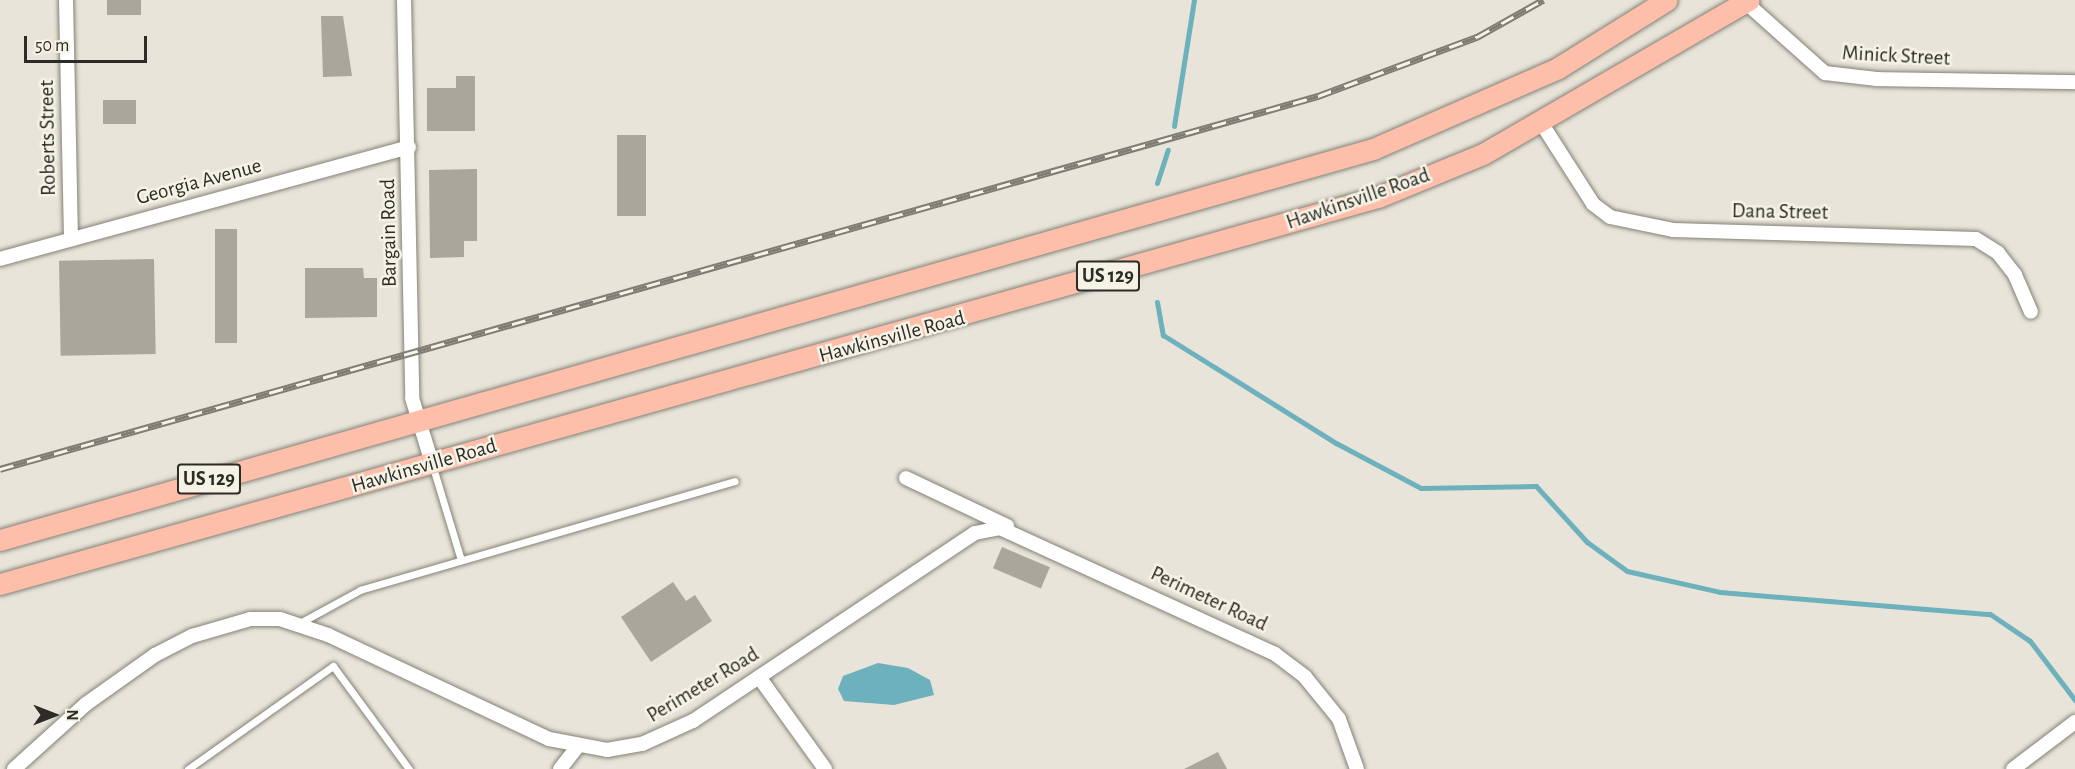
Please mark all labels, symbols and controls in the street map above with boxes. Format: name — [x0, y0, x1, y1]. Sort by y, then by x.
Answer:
scale bar — [27, 24, 150, 62]
text: 50 m — [35, 37, 69, 55]
street label: Minick Street — [1841, 41, 1951, 71]
street label: Roberts Street — [34, 80, 62, 196]
street label: Georgia Avenue — [134, 153, 264, 211]
street label: Hawkinsville Road — [1283, 163, 1433, 235]
street label: Bargain Road — [375, 179, 403, 287]
street label: Dana Street — [1732, 199, 1828, 225]
road number: US 129 — [1075, 259, 1141, 293]
street label: Hawkinsville Road — [816, 305, 968, 369]
street label: Hawkinsville Road — [348, 433, 500, 499]
road number: US 129 — [176, 462, 242, 496]
street label: Perimeter Road — [1147, 561, 1271, 637]
street label: Perimeter Road — [642, 642, 764, 728]
north arrow — [24, 685, 84, 745]
text: N — [64, 709, 80, 721]

